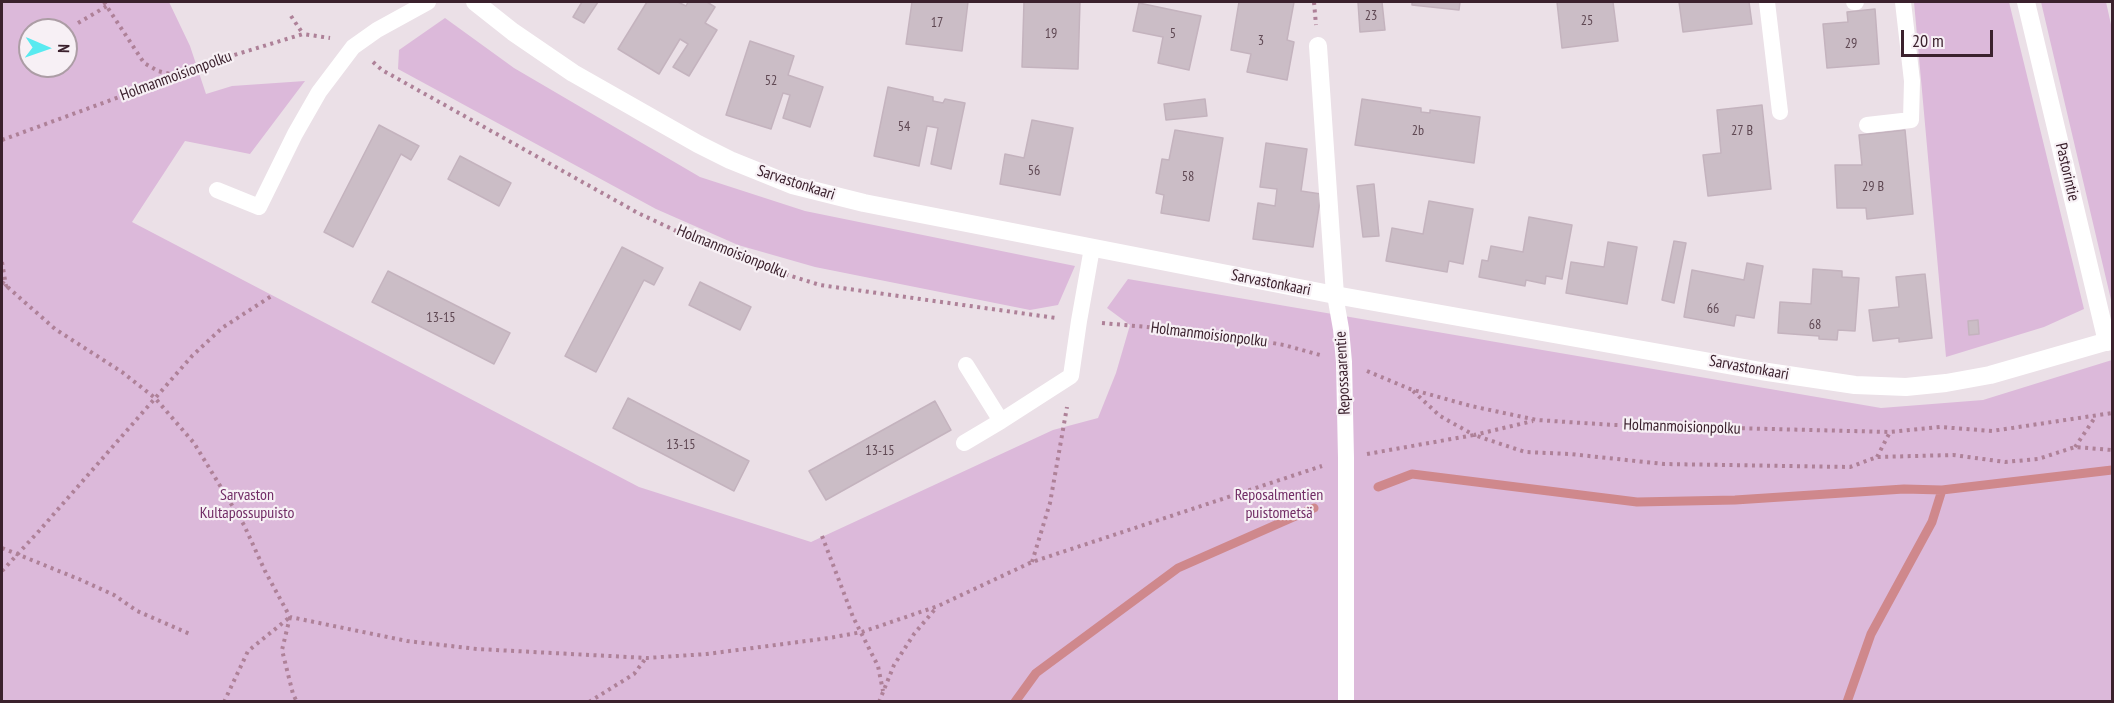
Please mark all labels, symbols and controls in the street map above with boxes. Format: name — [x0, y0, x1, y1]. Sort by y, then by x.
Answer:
house number: 23 — [1365, 8, 1377, 24]
house number: 25 — [1581, 13, 1593, 29]
house number: 17 — [931, 15, 943, 31]
north arrow — [18, 18, 78, 78]
scale bar — [1904, 18, 1996, 56]
house number: 19 — [1045, 26, 1057, 42]
house number: 5 — [1170, 26, 1176, 42]
text: 20 m — [1912, 29, 1944, 52]
house number: 3 — [1258, 33, 1264, 49]
house number: 29 — [1845, 36, 1857, 52]
text: N — [54, 44, 74, 53]
street label: Holmanmoisionpolku — [118, 47, 234, 105]
house number: 52 — [765, 73, 777, 89]
house number: 54 — [898, 119, 910, 135]
house number: 2b — [1412, 123, 1424, 139]
house number: 27 B — [1731, 123, 1753, 139]
street label: Pastorintie — [2051, 141, 2083, 203]
street label: Sarvastonkaari — [755, 161, 837, 205]
house number: 56 — [1028, 163, 1040, 179]
house number: 58 — [1182, 169, 1194, 185]
house number: 29 B — [1862, 179, 1884, 195]
street label: Holmanmoisionpolku — [674, 221, 790, 283]
street label: Sarvastonkaari — [1230, 266, 1312, 300]
house number: 66 — [1707, 301, 1719, 317]
house number: 13-15 — [426, 310, 456, 326]
house number: 68 — [1809, 317, 1821, 333]
street label: Holmanmoisionpolku — [1150, 318, 1268, 352]
street label: Repossaarentie — [1331, 331, 1355, 415]
street label: Sarvastonkaari — [1708, 352, 1790, 384]
street label: Holmanmoisionpolku — [1623, 415, 1741, 439]
house number: 13-15 — [666, 437, 696, 453]
house number: 13-15 — [865, 443, 895, 459]
park label: Sarvaston Kultapossupuisto — [200, 485, 294, 523]
park label: Reposalmentien puistometsä — [1235, 485, 1323, 523]

